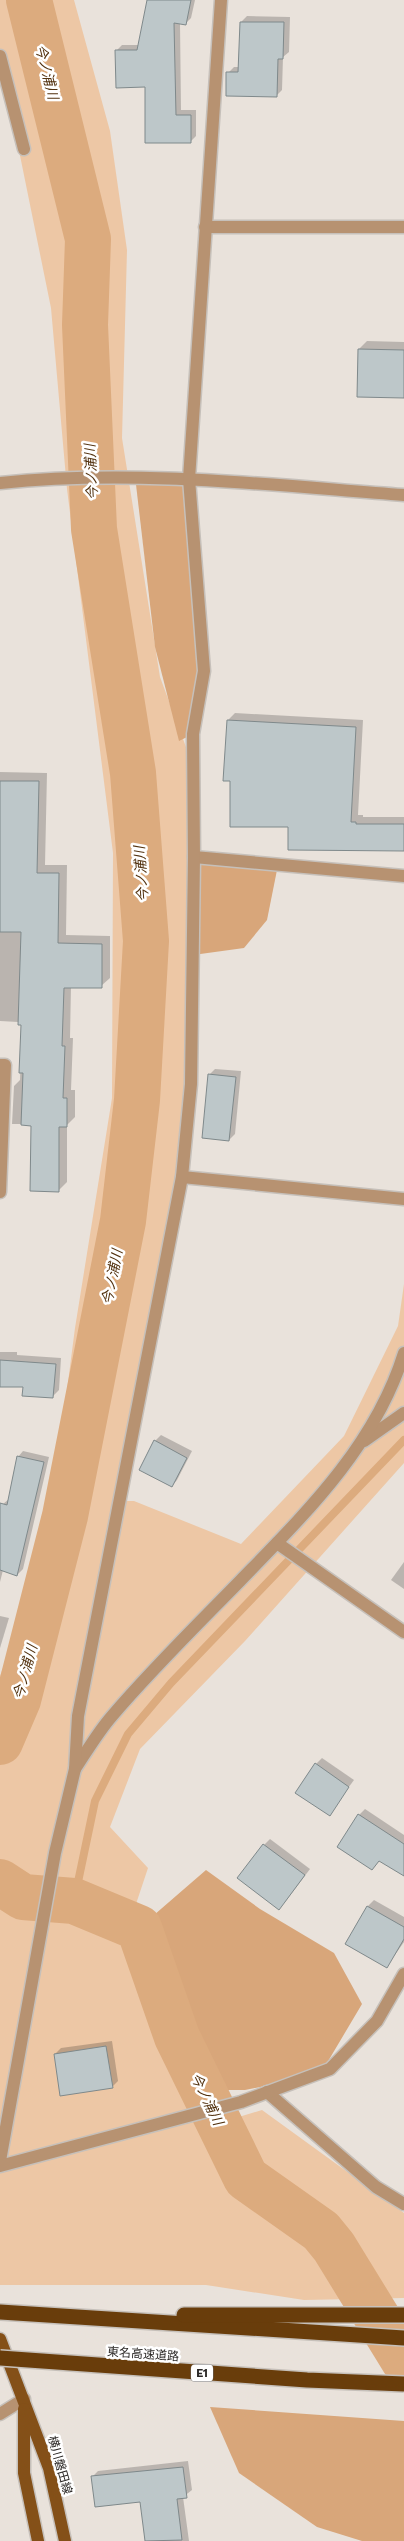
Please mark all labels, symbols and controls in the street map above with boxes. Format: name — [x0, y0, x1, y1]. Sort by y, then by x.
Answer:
water label: 今ノ浦川 — [32, 43, 62, 103]
water label: 今ノ浦川 — [81, 442, 100, 500]
water label: 今ノ浦川 — [131, 844, 151, 902]
water label: 今ノ浦川 — [99, 1246, 126, 1306]
water label: 今ノ浦川 — [10, 1641, 40, 1701]
water label: 今ノ浦川 — [188, 2070, 227, 2129]
street label: 東名高速道路 — [107, 2345, 179, 2363]
road number: E1 — [191, 2364, 213, 2382]
street label: 横川磐田線 — [45, 2434, 75, 2496]

